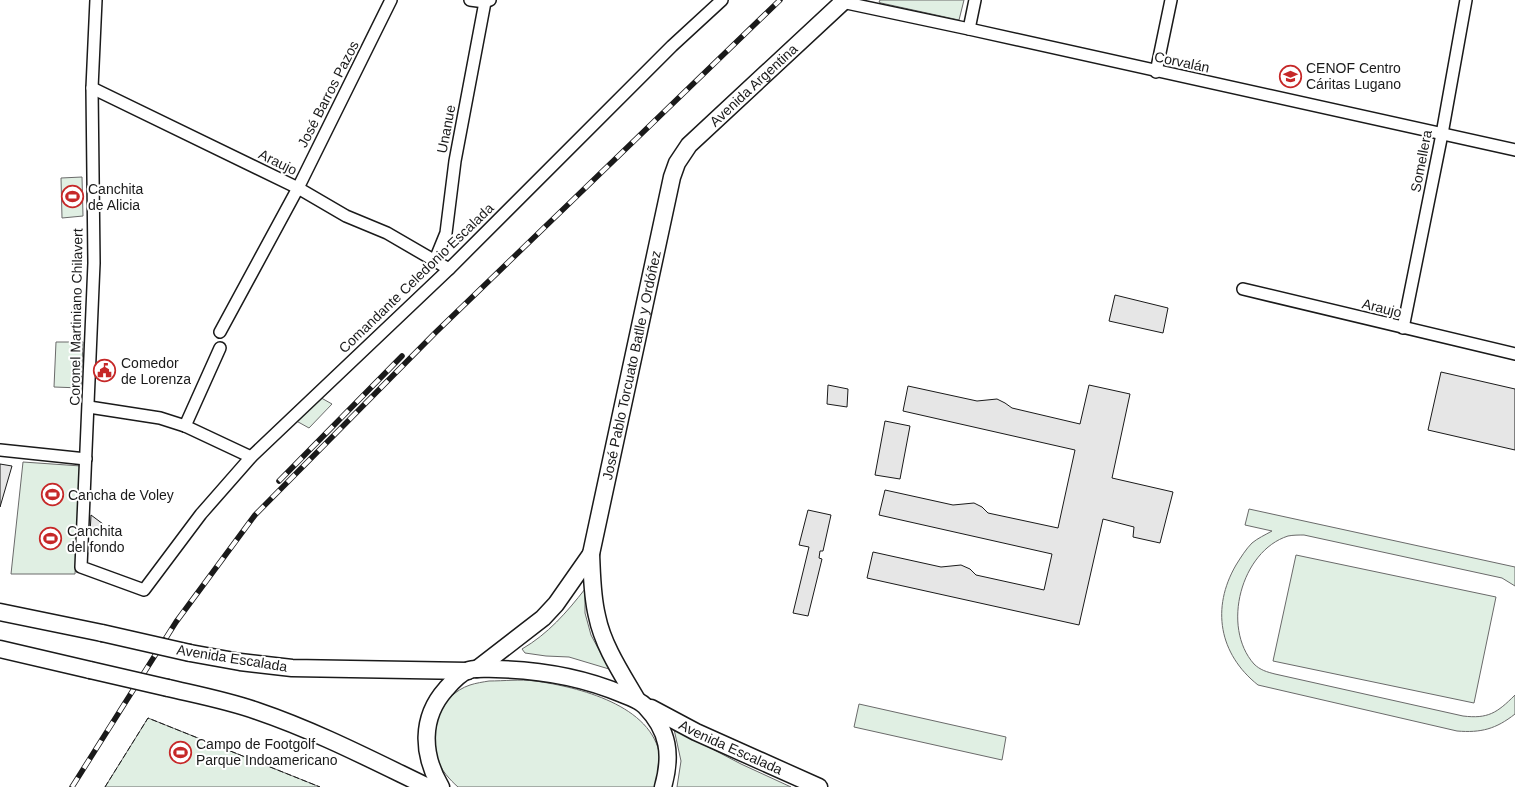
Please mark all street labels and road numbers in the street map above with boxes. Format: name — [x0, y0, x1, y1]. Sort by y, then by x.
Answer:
street label: José Barros Pazos — [294, 38, 362, 150]
street label: Avenida Argentina — [706, 40, 801, 130]
street label: Corvalán — [1153, 48, 1211, 76]
street label: Unanue — [433, 103, 459, 155]
street label: Somellera — [1407, 128, 1435, 193]
street label: Araujo — [256, 146, 300, 178]
street label: Comandante Celedonio Escalada — [335, 200, 497, 356]
street label: Coronel Martiniano Chilavert — [66, 228, 86, 406]
street label: José Pablo Torcuato Batlle y Ordóñez — [599, 249, 664, 481]
street label: Araujo — [1360, 295, 1404, 321]
street label: Avenida Escalada — [176, 641, 289, 675]
street label: Avenida Escalada — [676, 716, 785, 778]

